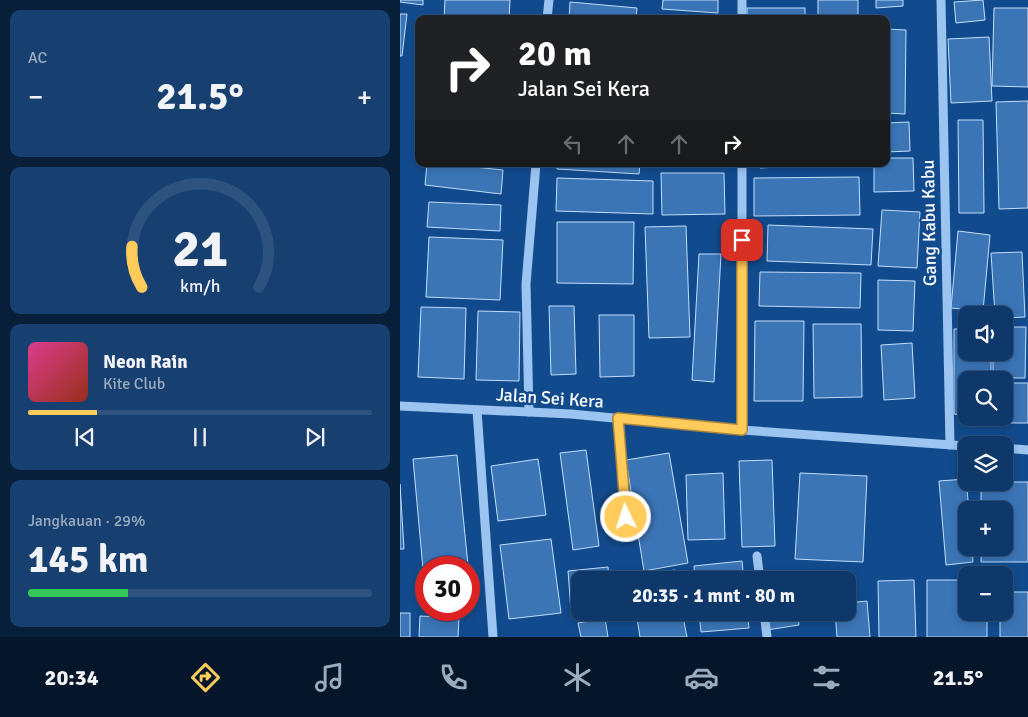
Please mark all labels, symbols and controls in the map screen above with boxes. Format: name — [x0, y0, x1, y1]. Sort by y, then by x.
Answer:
text: 20 m — [518, 32, 592, 75]
icon: right — [435, 35, 500, 100]
text: AC — [28, 48, 47, 68]
text: 21.5° — [156, 73, 244, 120]
text: Jalan Sei Kera — [518, 75, 650, 102]
text: − — [28, 80, 43, 114]
text: + — [357, 80, 372, 114]
icon: left — [559, 130, 587, 158]
icon: ahead — [612, 130, 640, 158]
icon: ahead — [665, 130, 693, 158]
icon: right — [718, 130, 746, 158]
street label: Gang Kabu Kabu — [917, 160, 941, 286]
text: 21 — [172, 217, 228, 281]
pin — [721, 219, 763, 261]
icon: arrive — [728, 226, 756, 254]
text: km/h — [180, 275, 220, 297]
map controls — [958, 306, 1013, 621]
button: sound — [958, 306, 1013, 361]
text: Neon Rain — [103, 350, 188, 374]
button: search — [958, 371, 1013, 426]
text: Kite Club — [103, 374, 165, 394]
street label: Jalan Sei Kera — [495, 383, 605, 413]
icon: previous — [71, 423, 99, 451]
icon: pause — [186, 423, 214, 451]
icon: next — [301, 423, 329, 451]
button: layers — [958, 436, 1013, 491]
position arrow — [599, 490, 651, 542]
button: + — [958, 501, 1013, 556]
text: Jangkauan · 29% — [28, 511, 145, 531]
text: 145 km — [28, 536, 149, 583]
speed limit sign: 30 — [415, 556, 480, 621]
button: − — [958, 566, 1013, 621]
text: 20:35 · 1 mnt · 80 m — [632, 584, 795, 608]
icon: directions — [188, 660, 223, 695]
icon: music — [312, 660, 347, 695]
icon: phone — [436, 660, 471, 695]
icon: climate — [560, 660, 595, 695]
icon: car — [684, 660, 719, 695]
icon: filters — [809, 660, 844, 695]
text: 20:34 — [45, 664, 99, 691]
text: 21.5° — [933, 664, 983, 691]

